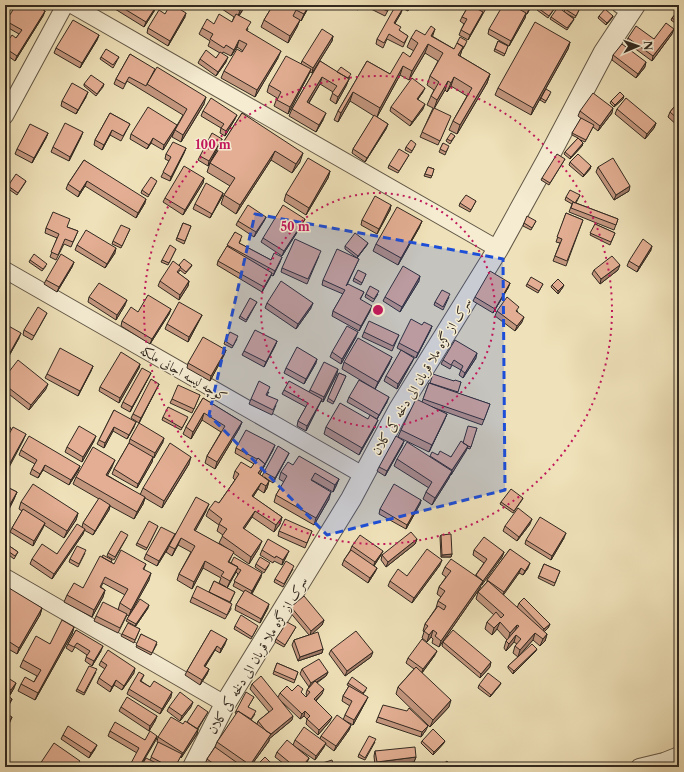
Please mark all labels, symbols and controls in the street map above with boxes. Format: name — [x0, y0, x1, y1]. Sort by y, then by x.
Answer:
north arrow — [618, 26, 658, 66]
text: N — [641, 41, 655, 51]
text: 100 m — [195, 137, 231, 152]
text: 50 m — [280, 219, 310, 234]
street label: سرک از گزه ملا قربان الی دلخه کی کلان — [368, 294, 475, 458]
centre of rings — [371, 303, 385, 317]
street label: کوچه لیسه اجانی ملکه — [137, 342, 230, 405]
street label: سرک از گزه ملا قربان الی دلخه کی کلان — [204, 573, 311, 737]

